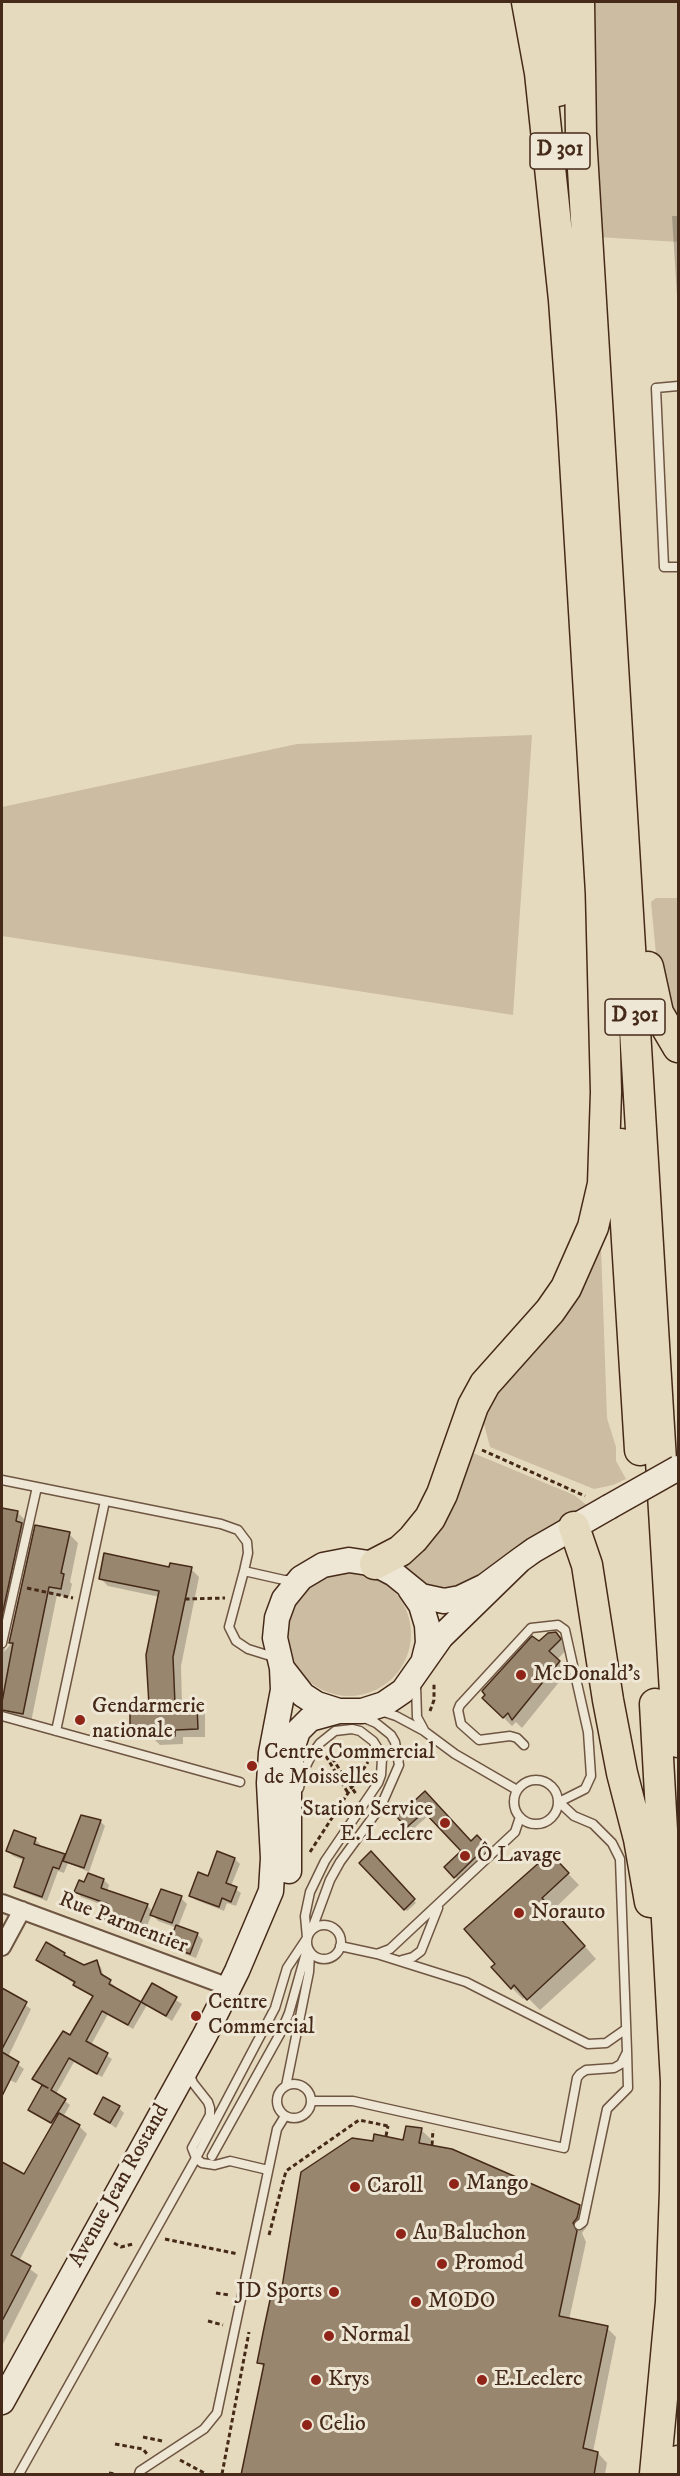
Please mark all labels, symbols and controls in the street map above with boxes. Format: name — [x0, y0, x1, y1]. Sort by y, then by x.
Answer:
road number: D 301 — [530, 133, 590, 169]
road number: D 301 — [605, 999, 665, 1035]
place label: McDonald's — [533, 1662, 640, 1688]
marker: McDonald's — [514, 1668, 528, 1682]
place label: Gendarmerie nationale — [92, 1694, 205, 1746]
marker: Gendarmerie nationale — [73, 1713, 87, 1727]
place label: Centre Commercial de Moisselles — [264, 1740, 435, 1792]
marker: Centre Commercial de Moisselles — [245, 1759, 259, 1773]
place label: Station Service E. Leclerc — [302, 1797, 433, 1849]
marker: Station Service E. Leclerc — [438, 1816, 452, 1830]
place label: Ô Lavage — [477, 1843, 561, 1869]
marker: Ô Lavage — [458, 1849, 472, 1863]
street label: Rue Parmentier — [55, 1887, 191, 1961]
place label: Norauto — [531, 1900, 605, 1926]
marker: Norauto — [512, 1906, 526, 1920]
place label: Centre Commercial — [208, 1990, 315, 2042]
marker: Centre Commercial — [189, 2009, 203, 2023]
street label: Avenue Jean Rostand — [64, 2100, 176, 2272]
place label: Mango — [466, 2171, 528, 2197]
place label: Caroll — [367, 2174, 423, 2200]
marker: Mango — [447, 2177, 461, 2191]
marker: Caroll — [348, 2180, 362, 2194]
place label: Au Baluchon — [413, 2221, 526, 2247]
marker: Au Baluchon — [394, 2227, 408, 2241]
place label: Promod — [454, 2251, 524, 2277]
marker: Promod — [435, 2257, 449, 2271]
place label: JD Sports — [236, 2279, 322, 2305]
marker: JD Sports — [327, 2285, 341, 2299]
place label: MODO — [428, 2289, 495, 2315]
marker: MODO — [409, 2295, 423, 2309]
place label: Normal — [341, 2323, 410, 2349]
marker: Normal — [322, 2329, 336, 2343]
place label: Krys — [328, 2367, 369, 2393]
place label: E.Leclerc — [494, 2367, 582, 2393]
marker: Krys — [309, 2373, 323, 2387]
marker: E.Leclerc — [475, 2373, 489, 2387]
place label: Celio — [319, 2412, 366, 2438]
marker: Celio — [300, 2418, 314, 2432]

